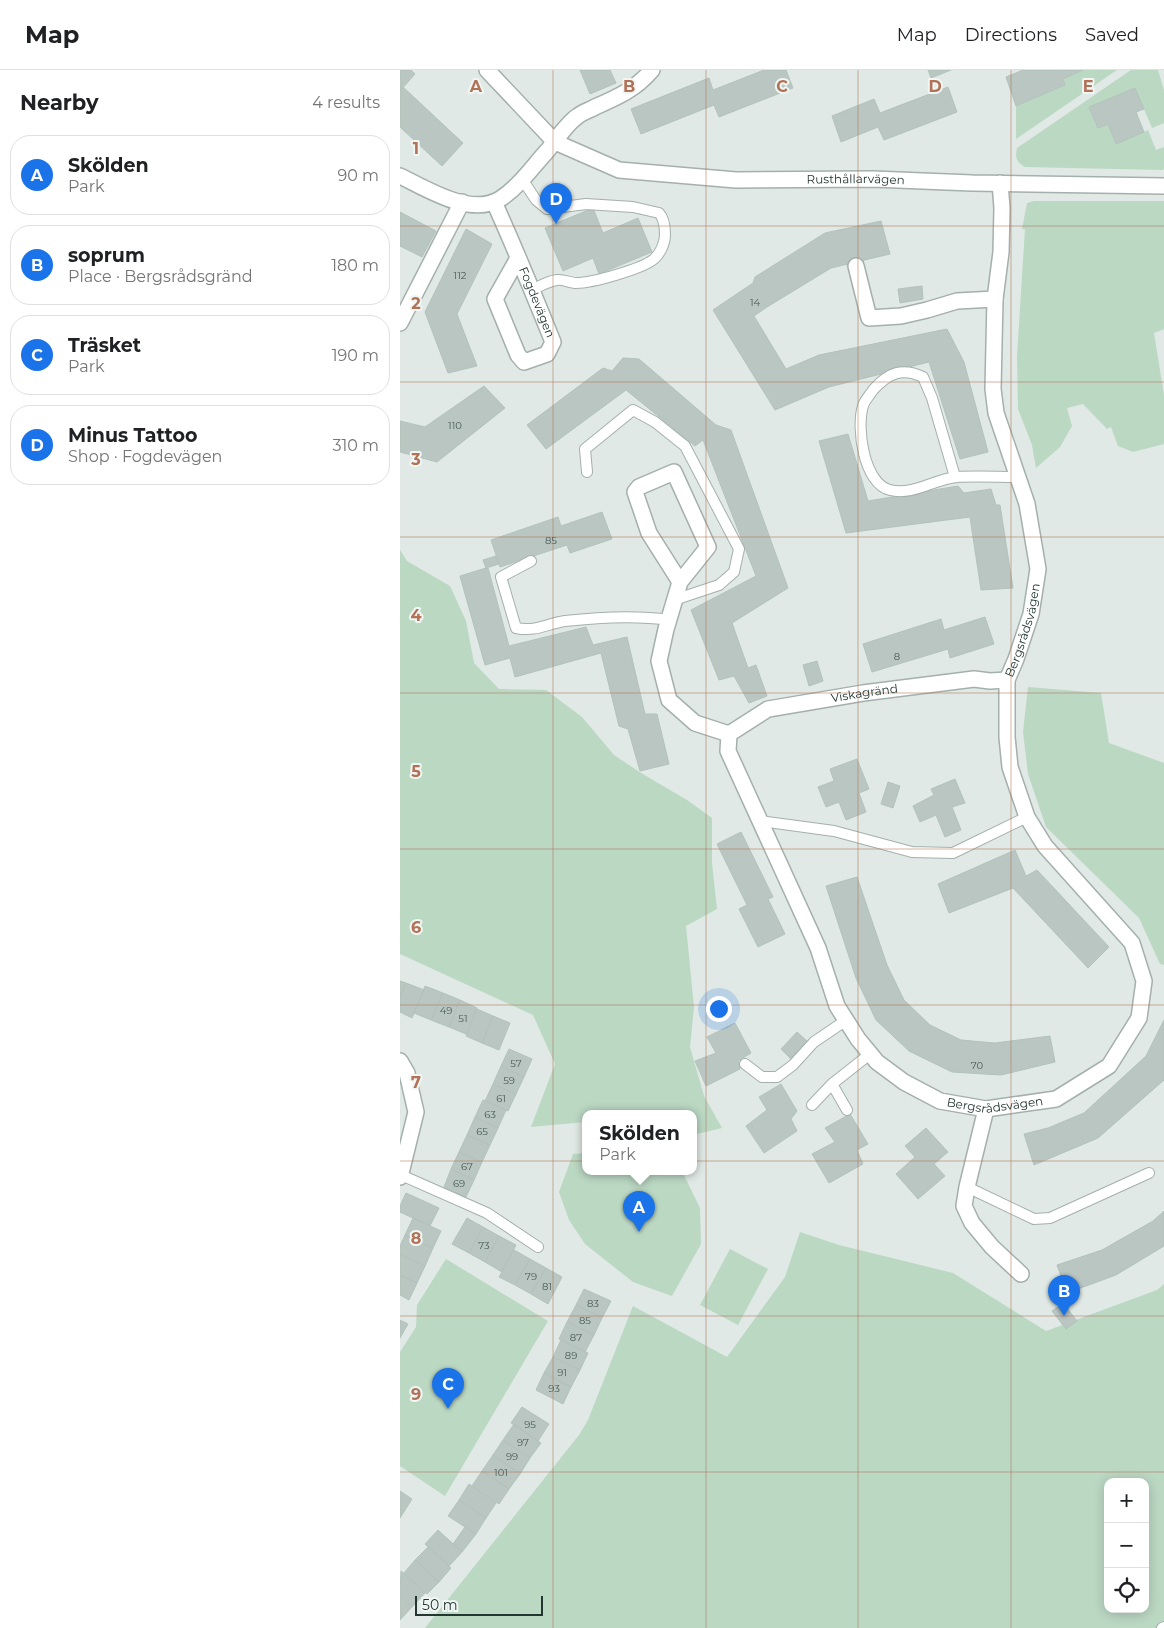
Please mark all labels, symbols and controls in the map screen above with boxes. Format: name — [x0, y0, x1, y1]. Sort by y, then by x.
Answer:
text: Map — [25, 20, 79, 49]
text: Map — [897, 24, 937, 46]
text: Directions — [965, 24, 1057, 46]
text: Saved — [1085, 24, 1139, 46]
text: A — [469, 77, 483, 96]
text: B — [623, 77, 635, 96]
text: C — [776, 77, 788, 96]
text: D — [928, 77, 942, 96]
text: E — [1083, 77, 1093, 96]
text: Nearby — [20, 90, 99, 115]
text: 4 results — [312, 93, 380, 112]
text: 1 — [413, 139, 419, 158]
text: Skölden — [68, 154, 149, 177]
text: A — [31, 166, 43, 185]
text: 90 m — [337, 166, 379, 185]
street label: Rusthållarvägen — [806, 171, 905, 187]
text: Park — [68, 177, 105, 196]
pin: D — [540, 183, 572, 224]
text: soprum — [68, 244, 145, 267]
text: B — [31, 256, 43, 275]
text: 180 m — [331, 256, 379, 275]
street label: Fogdevägen — [516, 264, 558, 340]
text: Place · Bergsrådsgränd — [68, 267, 253, 286]
house number: 112 — [454, 269, 467, 282]
text: 2 — [411, 294, 421, 313]
house number: 14 — [750, 296, 760, 309]
text: Träsket — [68, 334, 141, 357]
text: C — [31, 346, 43, 365]
text: 190 m — [332, 346, 379, 365]
text: Park — [68, 357, 105, 376]
house number: 110 — [448, 419, 462, 432]
text: Minus Tattoo — [68, 424, 197, 447]
text: D — [30, 436, 44, 455]
text: 310 m — [332, 436, 379, 455]
text: Shop · Fogdevägen — [68, 447, 222, 466]
text: 3 — [410, 450, 421, 469]
house number: 85 — [545, 534, 557, 547]
street label: Bergsrådsvägen — [1001, 582, 1043, 679]
text: 4 — [410, 606, 422, 625]
house number: 8 — [894, 650, 900, 663]
street label: Viskagränd — [830, 681, 899, 705]
text: 5 — [411, 762, 421, 781]
text: 6 — [411, 918, 421, 937]
your location — [706, 996, 732, 1022]
house number: 49 — [440, 1004, 452, 1017]
house number: 51 — [458, 1012, 468, 1025]
house number: 57 — [510, 1057, 522, 1070]
house number: 70 — [971, 1059, 984, 1072]
text: 7 — [411, 1073, 421, 1092]
house number: 59 — [503, 1074, 515, 1087]
house number: 61 — [496, 1092, 506, 1105]
street label: Bergsrådsvägen — [946, 1093, 1044, 1116]
house number: 63 — [484, 1108, 496, 1121]
popup — [582, 1110, 697, 1175]
text: Skölden — [599, 1122, 680, 1145]
house number: 65 — [476, 1125, 488, 1138]
text: Park — [599, 1145, 636, 1164]
house number: 67 — [461, 1160, 473, 1173]
house number: 69 — [453, 1177, 465, 1190]
pin: A — [623, 1191, 655, 1232]
text: 8 — [411, 1229, 421, 1248]
house number: 73 — [478, 1239, 490, 1252]
house number: 79 — [525, 1270, 537, 1283]
pin: B — [1048, 1275, 1080, 1316]
house number: 81 — [542, 1280, 552, 1293]
house number: 83 — [587, 1297, 599, 1310]
house number: 85 — [579, 1314, 591, 1327]
house number: 87 — [570, 1331, 582, 1344]
house number: 89 — [565, 1349, 577, 1362]
house number: 91 — [557, 1366, 567, 1379]
pin: C — [432, 1368, 464, 1409]
house number: 93 — [548, 1382, 560, 1395]
text: 9 — [411, 1385, 421, 1404]
house number: 95 — [524, 1418, 536, 1431]
house number: 97 — [517, 1436, 529, 1449]
house number: 99 — [506, 1450, 518, 1463]
house number: 101 — [494, 1466, 508, 1479]
map controls — [1104, 1478, 1149, 1613]
button: + — [1104, 1478, 1149, 1523]
button: − — [1104, 1523, 1149, 1568]
button: locate — [1104, 1568, 1149, 1613]
scale bar — [415, 1593, 542, 1616]
text: 50 m — [422, 1596, 458, 1614]

